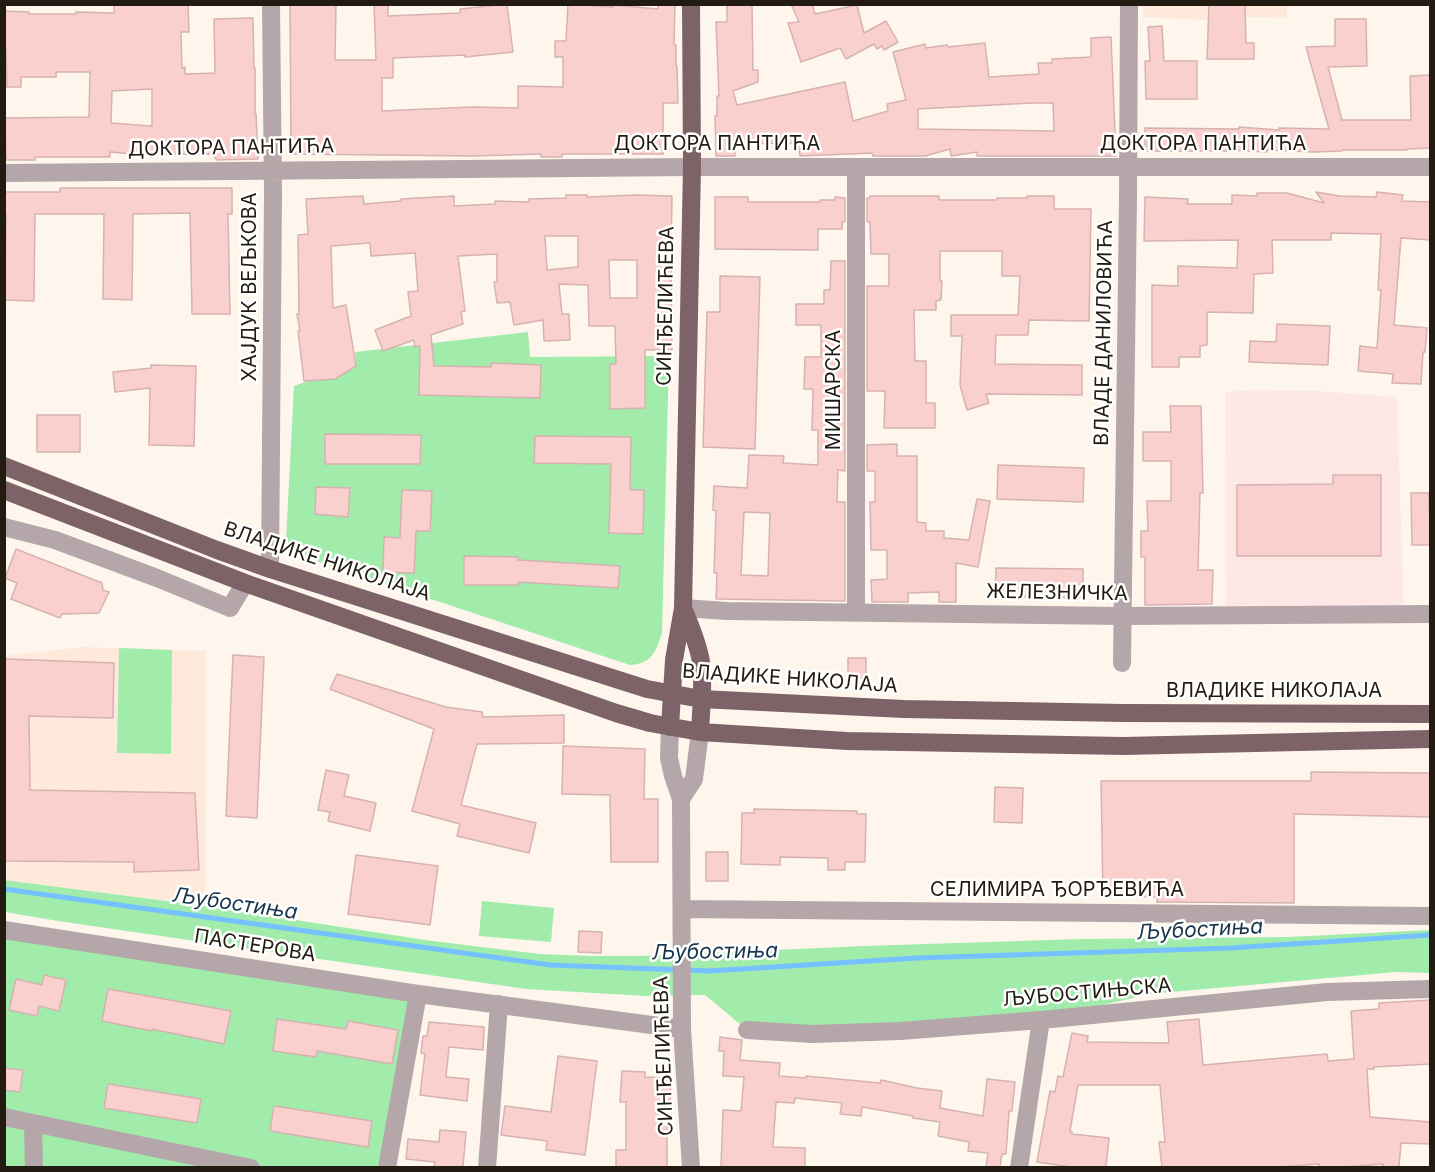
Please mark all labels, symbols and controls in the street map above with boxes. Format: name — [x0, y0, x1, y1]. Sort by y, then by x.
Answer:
street label: ДОКТОРА ПАНТИЋА — [614, 132, 820, 156]
street label: ДОКТОРА ПАНТИЋА — [1100, 132, 1306, 156]
street label: ДОКТОРА ПАНТИЋА — [128, 134, 334, 162]
street label: ХАЈДУК ВЕЉКОВА — [238, 192, 262, 382]
street label: ВЛАДЕ ДАНИЛОВИЋА — [1090, 220, 1118, 446]
street label: СИНЂЕЛИЋЕВА — [653, 226, 679, 386]
street label: МИШАРСКА — [822, 330, 846, 450]
street label: ВЛАДИКЕ НИКОЛАЈА — [221, 517, 433, 607]
street label: ЖЕЛЕЗНИЧКА — [986, 580, 1128, 606]
street label: ВЛАДИКЕ НИКОЛАЈА — [681, 659, 899, 699]
street label: ВЛАДИКЕ НИКОЛАЈА — [1166, 679, 1382, 703]
street label: СЕЛИМИРА ЂОРЂЕВИЋА — [930, 878, 1184, 902]
water label: Љубостиња — [171, 883, 299, 925]
water label: Љубостиња — [1136, 914, 1264, 946]
street label: ПАСТЕРОВА — [193, 925, 317, 967]
water label: Љубостиња — [652, 938, 778, 966]
street label: ЉУБОСТИЊСКА — [1002, 974, 1172, 1012]
street label: СИНЂЕЛИЋЕВА — [649, 976, 679, 1136]

